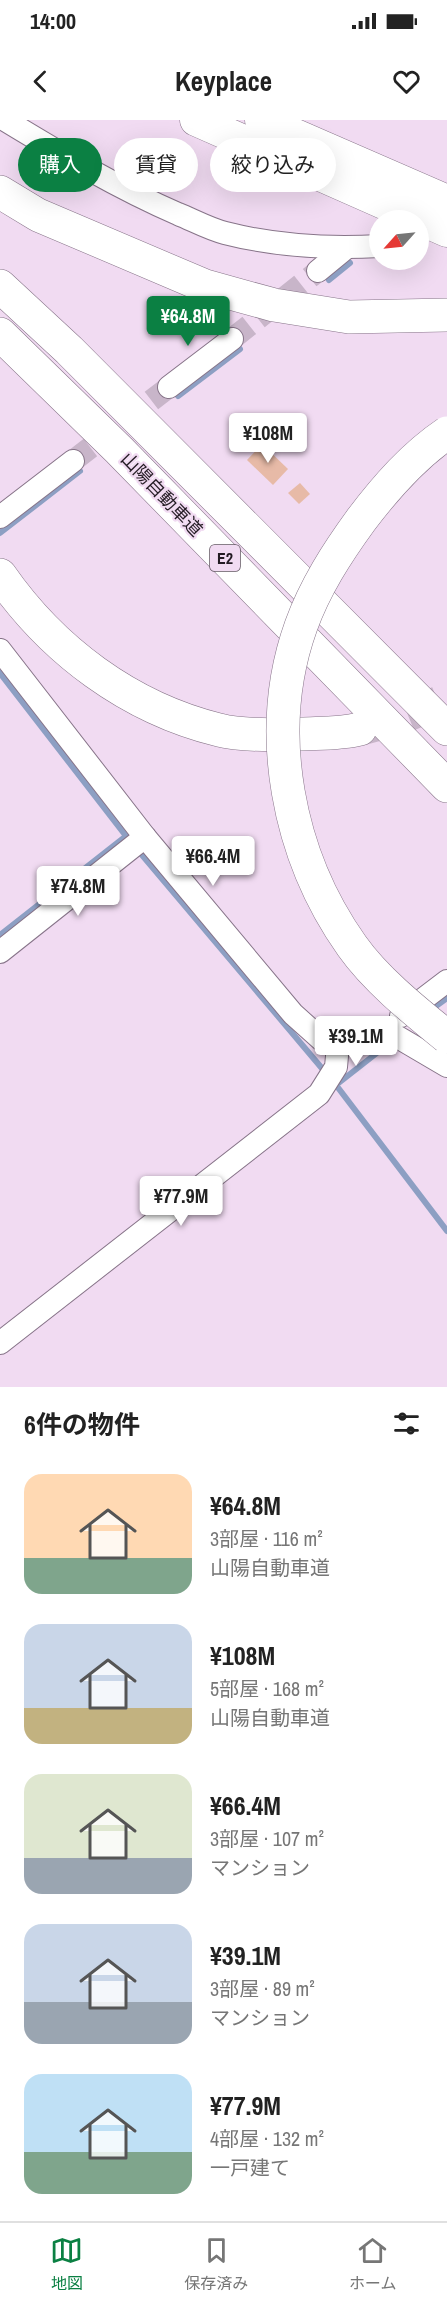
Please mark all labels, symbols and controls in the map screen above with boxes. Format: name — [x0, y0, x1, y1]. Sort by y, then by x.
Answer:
text: 14:00 — [30, 6, 76, 36]
text: Keyplace — [175, 63, 272, 99]
icon: back — [24, 65, 57, 98]
icon: heart — [390, 65, 423, 98]
chip: 購入 — [18, 138, 102, 192]
chip: 賃貸 — [114, 138, 198, 192]
chip: 絞り込み — [210, 138, 336, 192]
north arrow — [369, 210, 429, 270]
map controls — [369, 210, 429, 270]
pin: ¥64.8M — [139, 296, 237, 347]
text: ¥64.8M — [161, 302, 215, 329]
pin: ¥108M — [226, 413, 310, 464]
text: ¥108M — [243, 419, 293, 446]
street label: 山陽自動車道 — [115, 446, 209, 542]
road number: E2 — [210, 545, 240, 571]
pin: ¥66.4M — [164, 836, 262, 887]
text: ¥66.4M — [186, 842, 240, 869]
pin: ¥74.8M — [29, 866, 127, 917]
text: ¥74.8M — [51, 872, 105, 899]
pin: ¥39.1M — [307, 1016, 405, 1067]
text: ¥39.1M — [329, 1022, 383, 1049]
pin: ¥77.9M — [132, 1176, 230, 1227]
text: ¥77.9M — [154, 1182, 208, 1209]
text: 6件の物件 — [24, 1407, 140, 1442]
icon: filters — [390, 1407, 423, 1440]
text: ¥64.8M — [210, 1488, 281, 1523]
icon: home — [72, 1498, 144, 1570]
text: 3部屋 · 116 m² — [210, 1525, 323, 1552]
text: 山陽自動車道 — [210, 1554, 330, 1581]
text: ¥108M — [210, 1638, 275, 1673]
icon: home — [72, 1648, 144, 1720]
text: 5部屋 · 168 m² — [210, 1675, 324, 1702]
text: 山陽自動車道 — [210, 1704, 330, 1731]
text: ¥66.4M — [210, 1788, 281, 1823]
icon: home — [72, 1798, 144, 1870]
text: 3部屋 · 107 m² — [210, 1825, 324, 1852]
text: マンション — [210, 1854, 310, 1881]
text: ¥39.1M — [210, 1938, 281, 1973]
icon: home — [72, 1948, 144, 2020]
text: 3部屋 · 89 m² — [210, 1975, 315, 2002]
text: マンション — [210, 2004, 310, 2031]
text: ¥77.9M — [210, 2088, 281, 2123]
icon: home — [72, 2098, 144, 2170]
text: 4部屋 · 132 m² — [210, 2125, 324, 2152]
text: 一戸建て — [210, 2154, 290, 2181]
tab: 地図 — [50, 2234, 83, 2294]
tab: 保存済み — [184, 2234, 248, 2294]
tab: ホーム — [349, 2234, 397, 2294]

